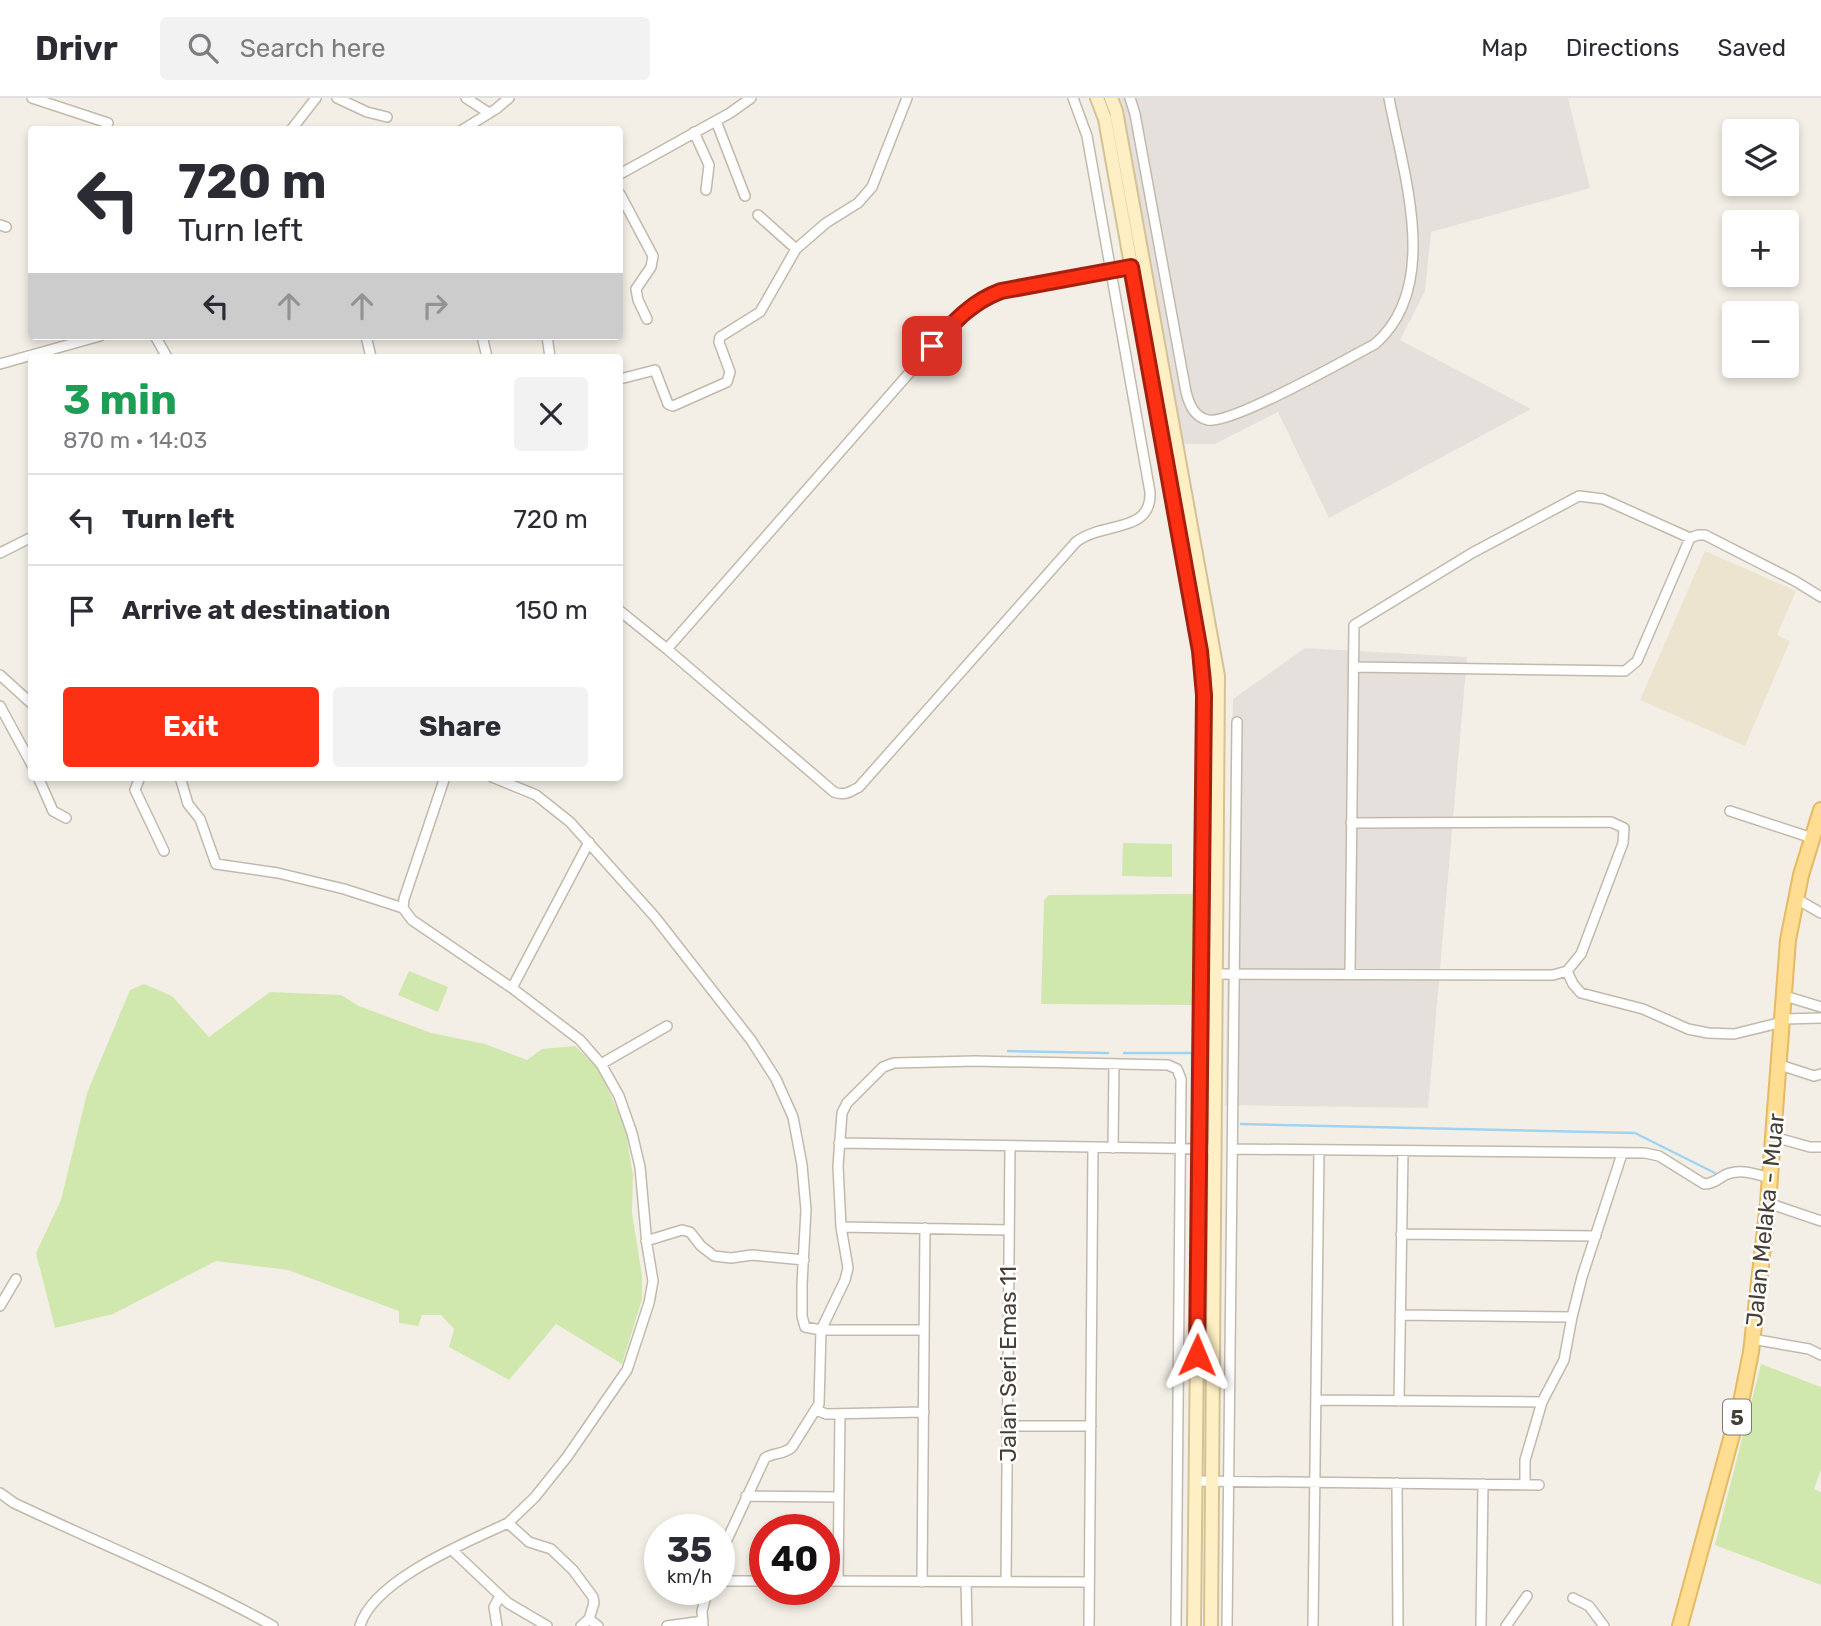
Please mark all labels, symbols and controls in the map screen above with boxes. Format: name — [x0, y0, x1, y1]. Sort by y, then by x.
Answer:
search box — [160, 17, 650, 80]
text: Drivr — [35, 29, 118, 68]
icon: search — [184, 29, 222, 67]
text: Search here — [240, 33, 386, 64]
text: Map — [1481, 34, 1528, 62]
text: Directions — [1566, 34, 1679, 62]
text: Saved — [1717, 34, 1786, 62]
map controls — [1722, 119, 1799, 378]
button: layers — [1722, 119, 1799, 196]
text: 720 m — [178, 152, 327, 210]
icon: left — [63, 154, 154, 245]
button: + — [1722, 210, 1799, 287]
text: Turn left — [178, 211, 303, 249]
icon: left — [197, 287, 235, 325]
icon: ahead — [270, 287, 308, 325]
icon: ahead — [343, 287, 381, 325]
icon: right — [416, 287, 454, 325]
button: − — [1722, 301, 1799, 378]
pin — [902, 316, 962, 376]
icon: arrive — [913, 327, 951, 365]
text: 3 min — [63, 375, 177, 425]
button: close — [514, 377, 588, 451]
text: 870 m · 14:03 — [63, 426, 207, 454]
icon: left — [63, 501, 101, 539]
text: Turn left — [122, 504, 234, 535]
text: 720 m — [513, 504, 588, 535]
icon: arrive — [63, 592, 101, 630]
text: Arrive at destination — [122, 595, 390, 626]
text: 150 m — [515, 595, 588, 626]
button: Exit — [63, 687, 319, 767]
button: Share — [333, 687, 588, 767]
street label: Jalan Melaka - Muar — [1740, 1111, 1790, 1328]
street label: Jalan Seri Emas 11 — [994, 1266, 1022, 1462]
position arrow — [1160, 1318, 1234, 1392]
road number: 5 — [1723, 1400, 1751, 1434]
speed limit sign: 40 — [749, 1514, 840, 1605]
text: 35 — [667, 1529, 712, 1571]
text: km/h — [667, 1566, 712, 1588]

